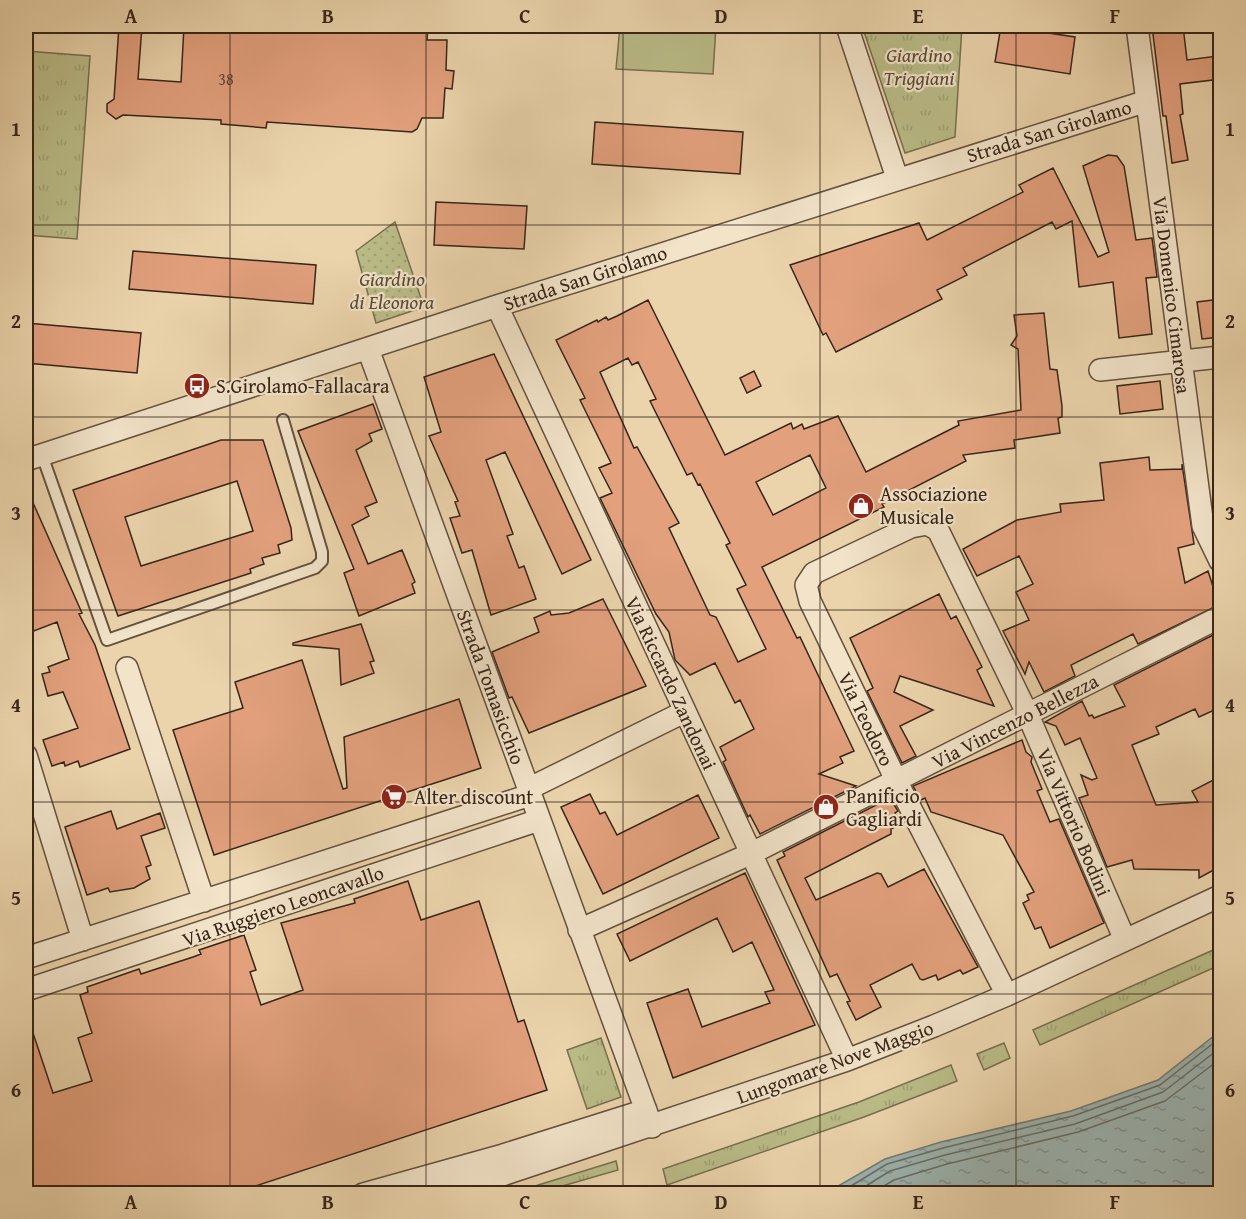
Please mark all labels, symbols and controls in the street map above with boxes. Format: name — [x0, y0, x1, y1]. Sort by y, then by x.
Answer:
text: A — [125, 1, 138, 30]
text: B — [322, 1, 334, 30]
text: C — [519, 1, 531, 30]
text: D — [714, 1, 728, 30]
text: E — [913, 1, 924, 30]
text: F — [1110, 1, 1120, 30]
park label: Giardino Triggiani — [884, 40, 954, 92]
house number: 38 — [218, 67, 234, 91]
street label: Strada San Girolamo — [963, 92, 1135, 169]
text: 1 — [11, 114, 21, 143]
text: 1 — [1225, 114, 1235, 143]
street label: Via Domenico Cimarosa — [1146, 195, 1199, 396]
street label: Strada San Girolamo — [499, 237, 671, 318]
park label: Giardino di Eleonora — [350, 264, 435, 316]
text: 2 — [11, 306, 21, 335]
text: 2 — [1225, 306, 1235, 335]
bus stop icon: S.Girolamo-Fallacara — [182, 371, 212, 401]
place label: S.Girolamo-Fallacara — [216, 371, 390, 400]
place label: Associazione Musicale — [880, 479, 987, 531]
shop icon: Associazione Musicale — [846, 491, 876, 521]
text: 3 — [11, 498, 21, 527]
text: 3 — [1225, 498, 1235, 527]
street label: Via Riccardo Zandonai — [618, 591, 725, 775]
street label: Strada Tomasicchio — [450, 605, 533, 769]
street label: Via Vincenzo Bellezza — [926, 666, 1104, 775]
street label: Via Teodoro — [831, 667, 902, 771]
text: 4 — [11, 690, 21, 719]
text: 4 — [1225, 690, 1235, 719]
street label: Via Vittorio Bodini — [1030, 743, 1119, 901]
place label: Panificio Gagliardi — [846, 781, 923, 833]
supermarket icon: Alter discount — [379, 782, 409, 812]
place label: Alter discount — [414, 782, 533, 811]
shop icon: Panificio Gagliardi — [811, 792, 841, 822]
street label: Via Ruggiero Leoncavallo — [178, 857, 387, 954]
text: 5 — [11, 883, 21, 912]
text: 5 — [1225, 883, 1235, 912]
street label: Lungomare Nove Maggio — [733, 1012, 937, 1111]
text: 6 — [11, 1075, 21, 1104]
text: 6 — [1225, 1075, 1235, 1104]
text: A — [125, 1187, 138, 1216]
text: B — [322, 1187, 334, 1216]
text: C — [519, 1187, 531, 1216]
text: D — [714, 1187, 728, 1216]
text: E — [913, 1187, 924, 1216]
text: F — [1110, 1187, 1120, 1216]

